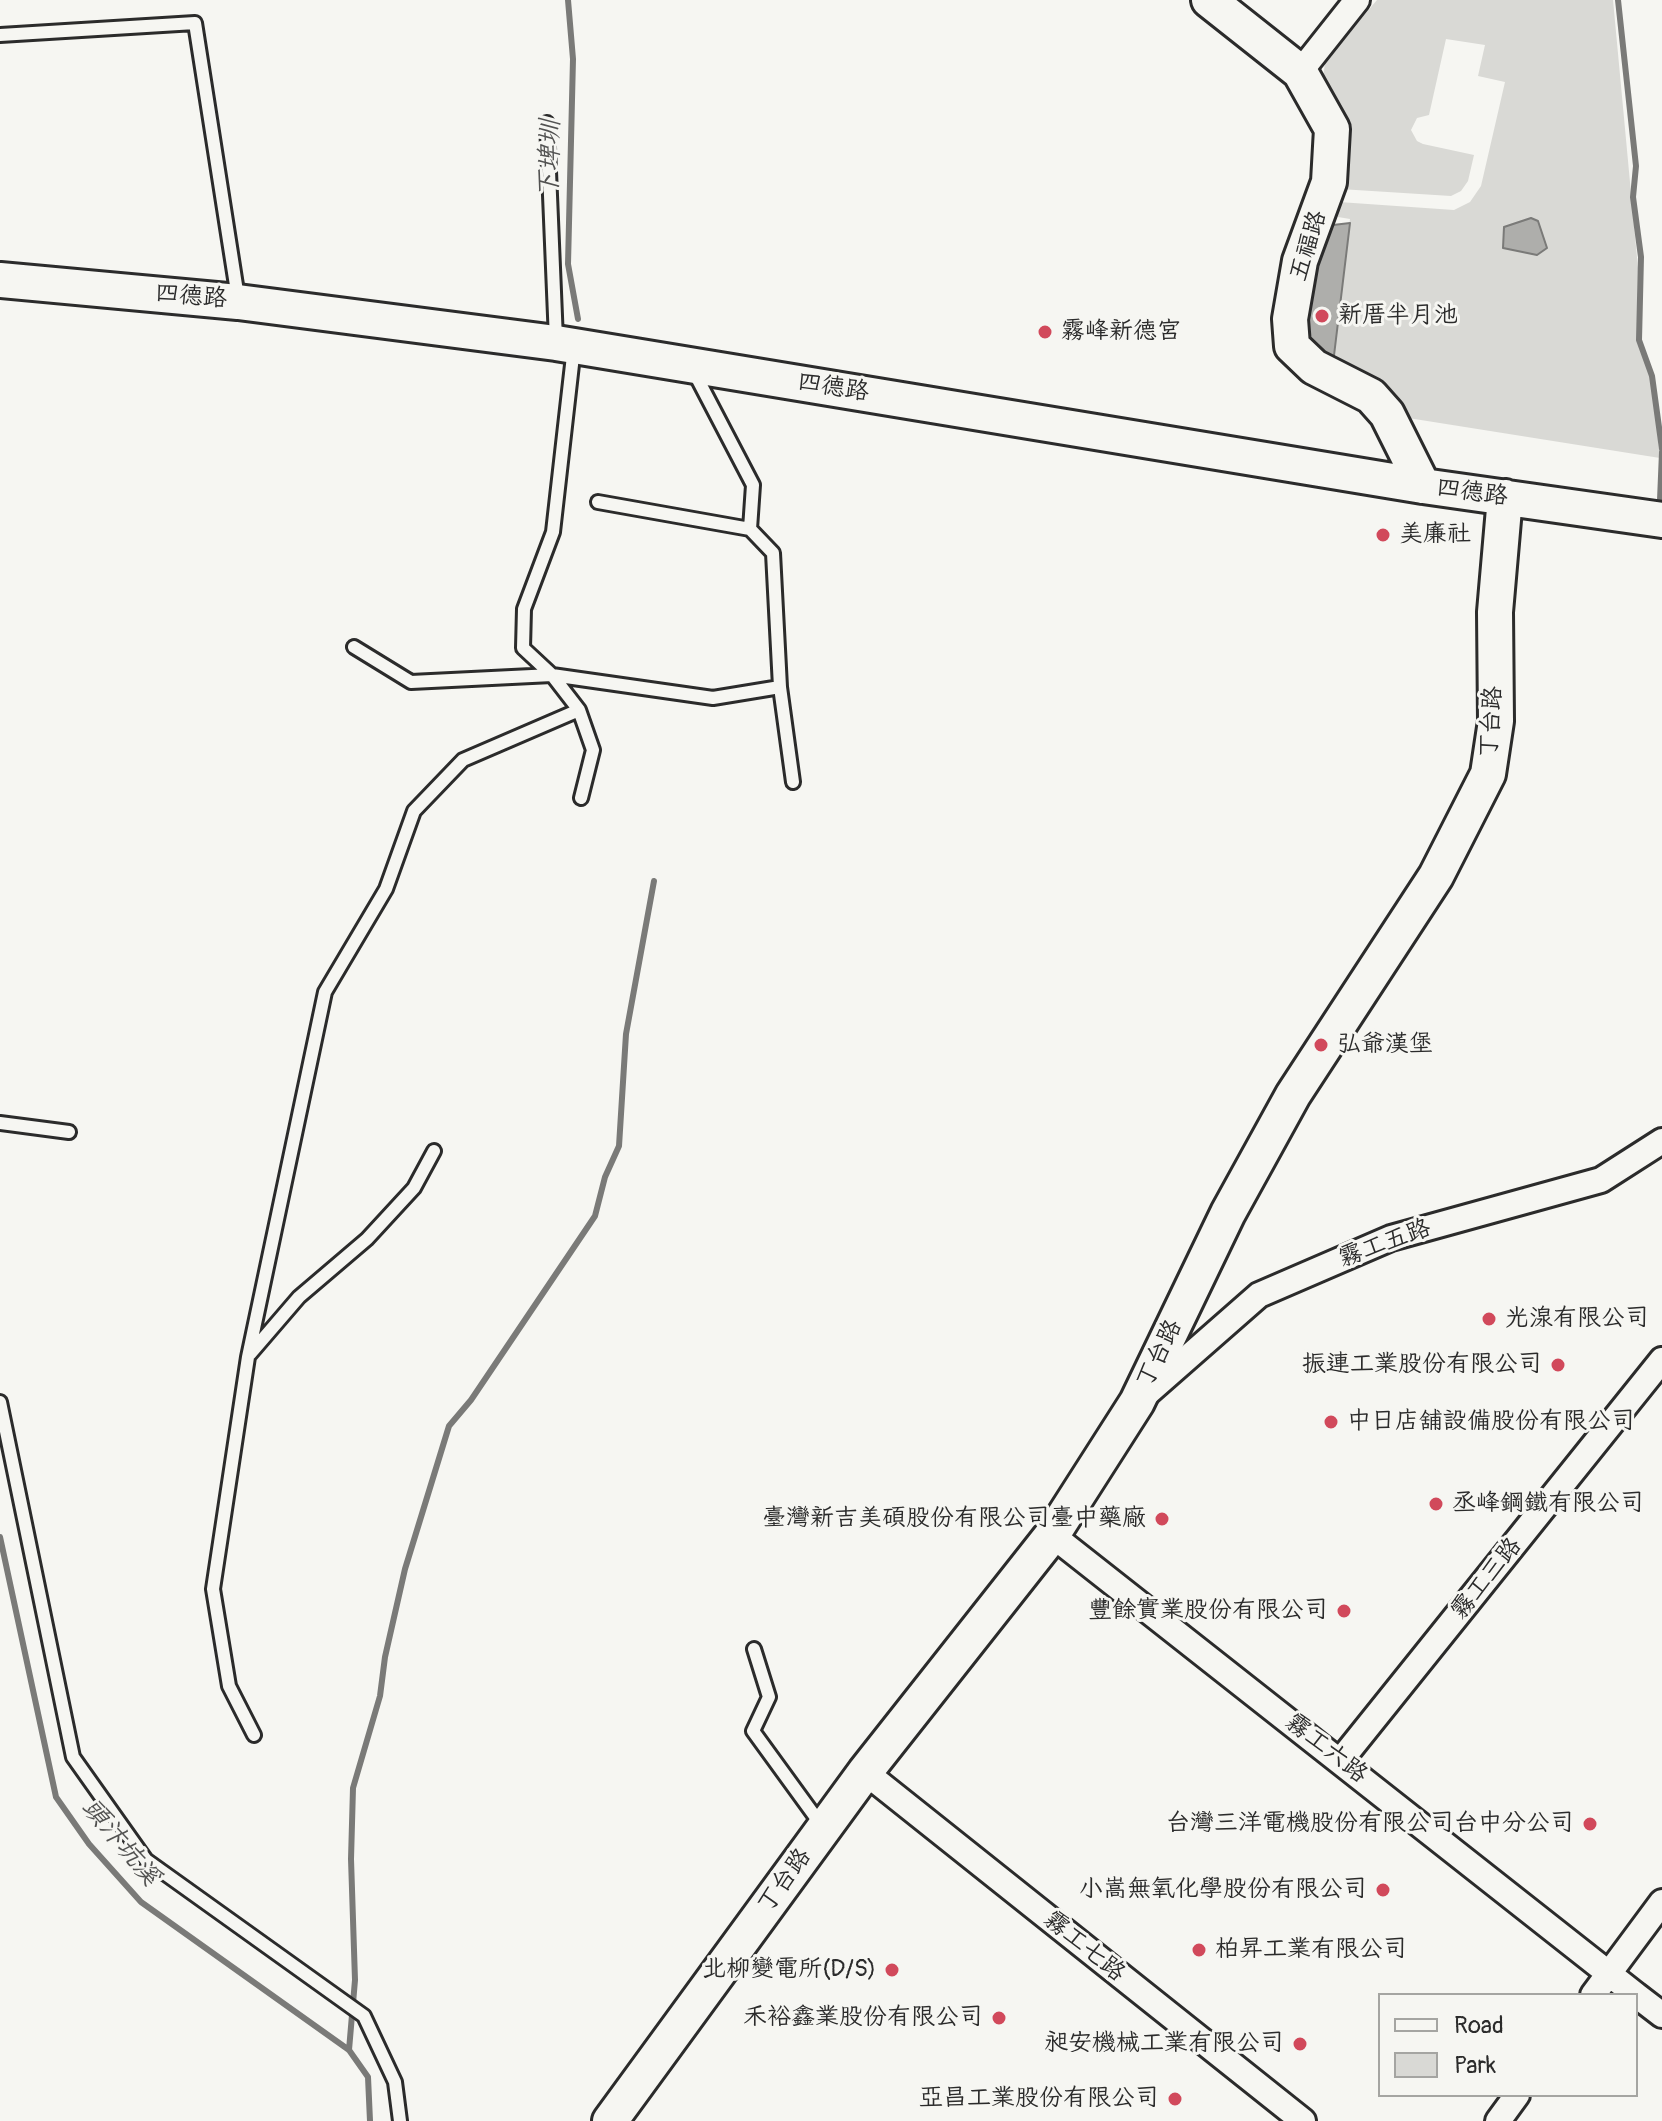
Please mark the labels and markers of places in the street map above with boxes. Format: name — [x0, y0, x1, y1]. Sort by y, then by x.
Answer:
place label: 新厝半月池 — [1338, 302, 1458, 330]
marker: 新厝半月池 — [1313, 307, 1331, 325]
place label: 霧峰新德宮 — [1061, 318, 1181, 346]
marker: 霧峰新德宮 — [1036, 323, 1054, 341]
place label: 美廉社 — [1399, 521, 1471, 549]
marker: 美廉社 — [1374, 526, 1392, 544]
place label: 弘爺漢堡 — [1337, 1031, 1433, 1059]
marker: 弘爺漢堡 — [1312, 1036, 1330, 1054]
place label: 光湶有限公司 — [1505, 1305, 1649, 1333]
marker: 光湶有限公司 — [1480, 1310, 1498, 1328]
place label: 振連工業股份有限公司 — [1302, 1351, 1542, 1379]
marker: 振連工業股份有限公司 — [1549, 1356, 1567, 1374]
place label: 中日店舖設備股份有限公司 — [1347, 1408, 1635, 1436]
marker: 中日店舖設備股份有限公司 — [1322, 1413, 1340, 1431]
place label: 丞峰鋼鐵有限公司 — [1452, 1490, 1644, 1518]
marker: 丞峰鋼鐵有限公司 — [1427, 1495, 1445, 1513]
place label: 臺灣新吉美碩股份有限公司臺中藥廠 — [762, 1505, 1146, 1533]
marker: 臺灣新吉美碩股份有限公司臺中藥廠 — [1153, 1510, 1171, 1528]
place label: 豐餘實業股份有限公司 — [1088, 1597, 1328, 1625]
marker: 豐餘實業股份有限公司 — [1335, 1602, 1353, 1620]
place label: 台灣三洋電機股份有限公司台中分公司 — [1166, 1810, 1574, 1838]
marker: 台灣三洋電機股份有限公司台中分公司 — [1581, 1815, 1599, 1833]
place label: 小嵩無氧化學股份有限公司 — [1079, 1876, 1367, 1904]
marker: 小嵩無氧化學股份有限公司 — [1374, 1881, 1392, 1899]
place label: 柏昇工業有限公司 — [1215, 1936, 1407, 1964]
marker: 柏昇工業有限公司 — [1190, 1941, 1208, 1959]
place label: 北柳變電所(D/S) — [702, 1956, 876, 1984]
marker: 北柳變電所(D/S) — [883, 1961, 901, 1979]
place label: 禾裕鑫業股份有限公司 — [743, 2004, 983, 2032]
marker: 禾裕鑫業股份有限公司 — [990, 2009, 1008, 2027]
place label: 昶安機械工業有限公司 — [1044, 2030, 1284, 2058]
marker: 昶安機械工業有限公司 — [1291, 2035, 1309, 2053]
place label: 亞昌工業股份有限公司 — [919, 2085, 1159, 2113]
marker: 亞昌工業股份有限公司 — [1166, 2090, 1184, 2108]

